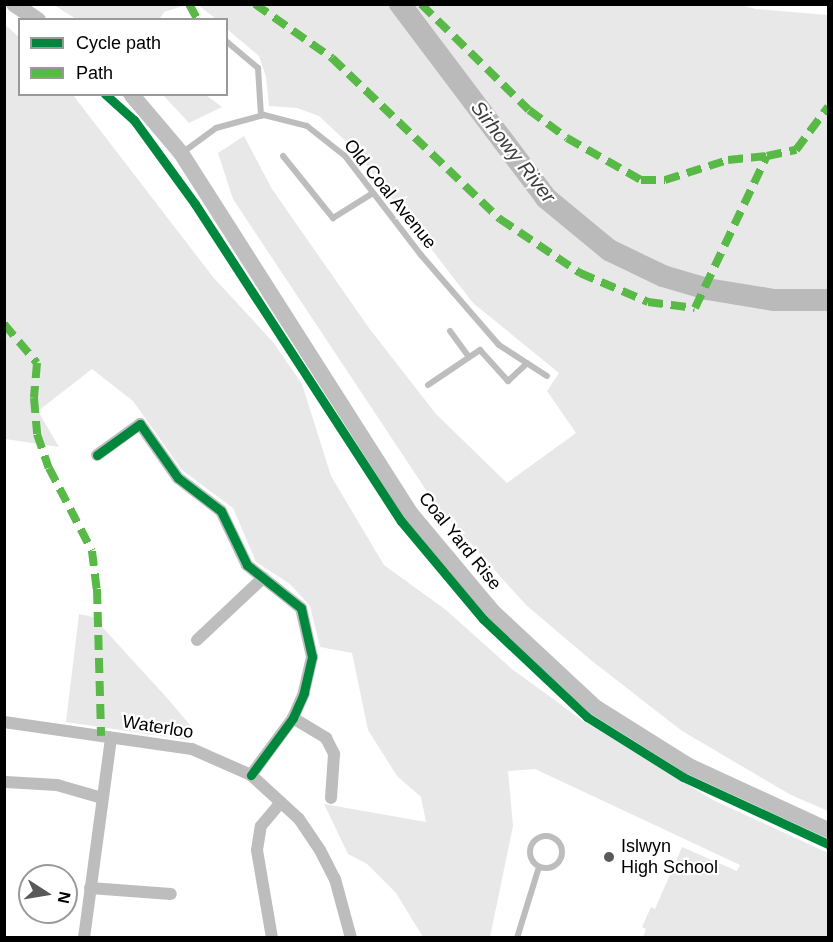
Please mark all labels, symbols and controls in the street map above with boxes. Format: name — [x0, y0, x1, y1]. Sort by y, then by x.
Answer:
legend — [18, 18, 228, 96]
text: Cycle path — [76, 33, 161, 53]
text: Path — [76, 63, 113, 83]
water label: Sirhowy River — [466, 96, 560, 208]
street label: Old Coal Avenue — [339, 134, 441, 254]
street label: Coal Yard Rise — [414, 488, 506, 594]
street label: Waterloo — [121, 711, 195, 743]
place label: Islwyn High School — [621, 836, 718, 878]
marker: Islwyn High School — [602, 850, 616, 864]
north arrow — [18, 864, 78, 924]
text: N — [55, 890, 74, 905]

